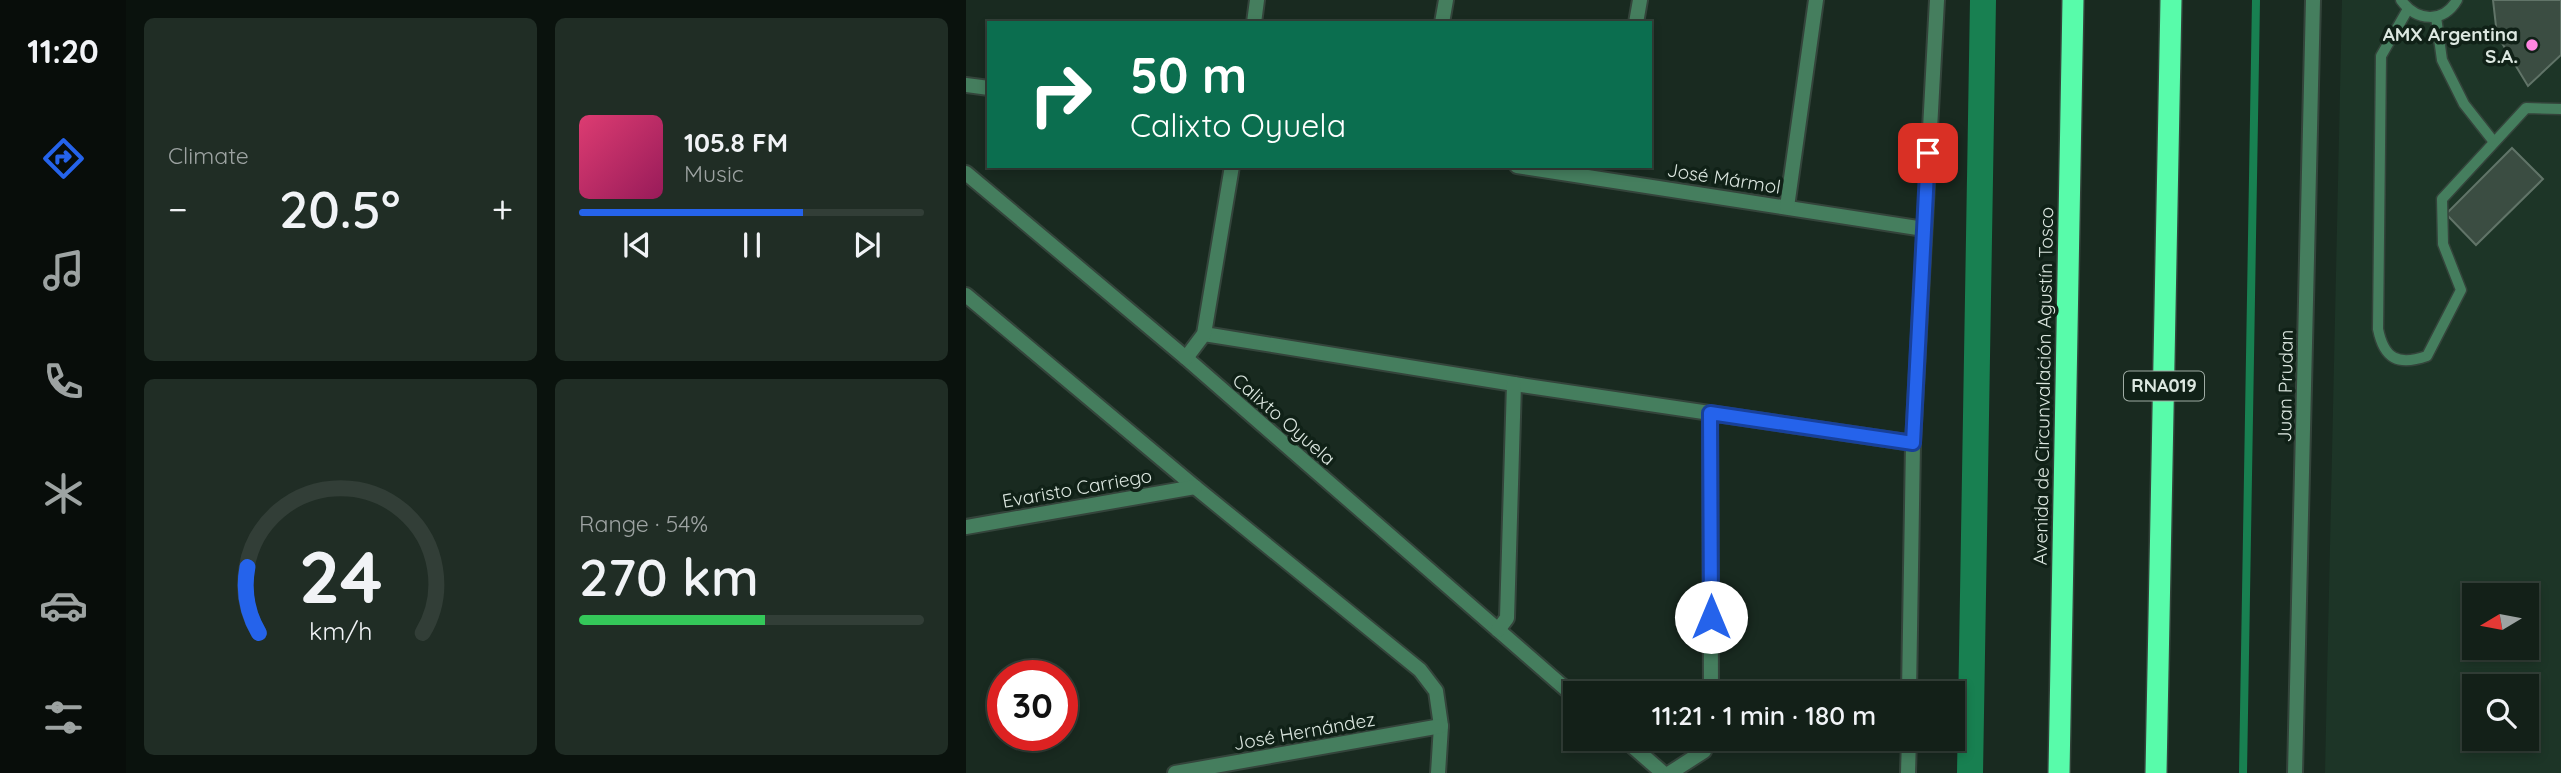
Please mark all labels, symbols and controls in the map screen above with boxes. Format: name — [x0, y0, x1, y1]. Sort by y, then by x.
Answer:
place label: AMX Argentina S.A. — [2383, 22, 2518, 68]
text: 11:20 — [27, 31, 99, 71]
marker: AMX Argentina S.A. — [2524, 37, 2540, 53]
text: 50 m — [1130, 44, 1247, 105]
icon: right — [1015, 49, 1106, 140]
text: Calixto Oyuela — [1130, 105, 1346, 145]
pin — [1898, 123, 1958, 183]
text: 105.8 FM — [684, 126, 788, 159]
icon: directions — [39, 134, 88, 183]
icon: arrive — [1909, 134, 1947, 172]
text: Climate — [168, 141, 249, 170]
street label: José Mármol — [1665, 157, 1783, 199]
text: Music — [684, 159, 744, 188]
text: 20.5° — [279, 176, 400, 241]
text: − — [168, 185, 188, 233]
text: + — [492, 185, 513, 233]
street label: Avenida de Circunvalación Agustín Tosco — [2028, 207, 2058, 565]
icon: previous — [618, 226, 656, 264]
icon: pause — [733, 226, 771, 264]
icon: next — [848, 226, 886, 264]
icon: music — [39, 246, 88, 295]
street label: Juan Prudan — [2272, 329, 2298, 443]
icon: phone — [39, 357, 88, 406]
street label: Calixto Oyuela — [1228, 368, 1340, 470]
road number: RNA019 — [2124, 372, 2204, 400]
street label: Evaristo Carriego — [1000, 463, 1154, 513]
icon: climate — [39, 469, 88, 518]
text: Range · 54% — [579, 509, 708, 538]
text: 24 — [298, 530, 383, 621]
text: 270 km — [579, 544, 759, 609]
position arrow — [1674, 580, 1748, 654]
icon: car — [39, 581, 88, 630]
north arrow — [2462, 583, 2539, 660]
map controls — [2462, 583, 2539, 751]
text: km/h — [309, 615, 372, 646]
speed limit sign: 30 — [987, 660, 1078, 751]
button: search — [2462, 674, 2539, 751]
icon: filters — [39, 693, 88, 742]
text: 11:21 · 1 min · 180 m — [1652, 699, 1876, 732]
street label: José Hernández — [1231, 707, 1377, 755]

